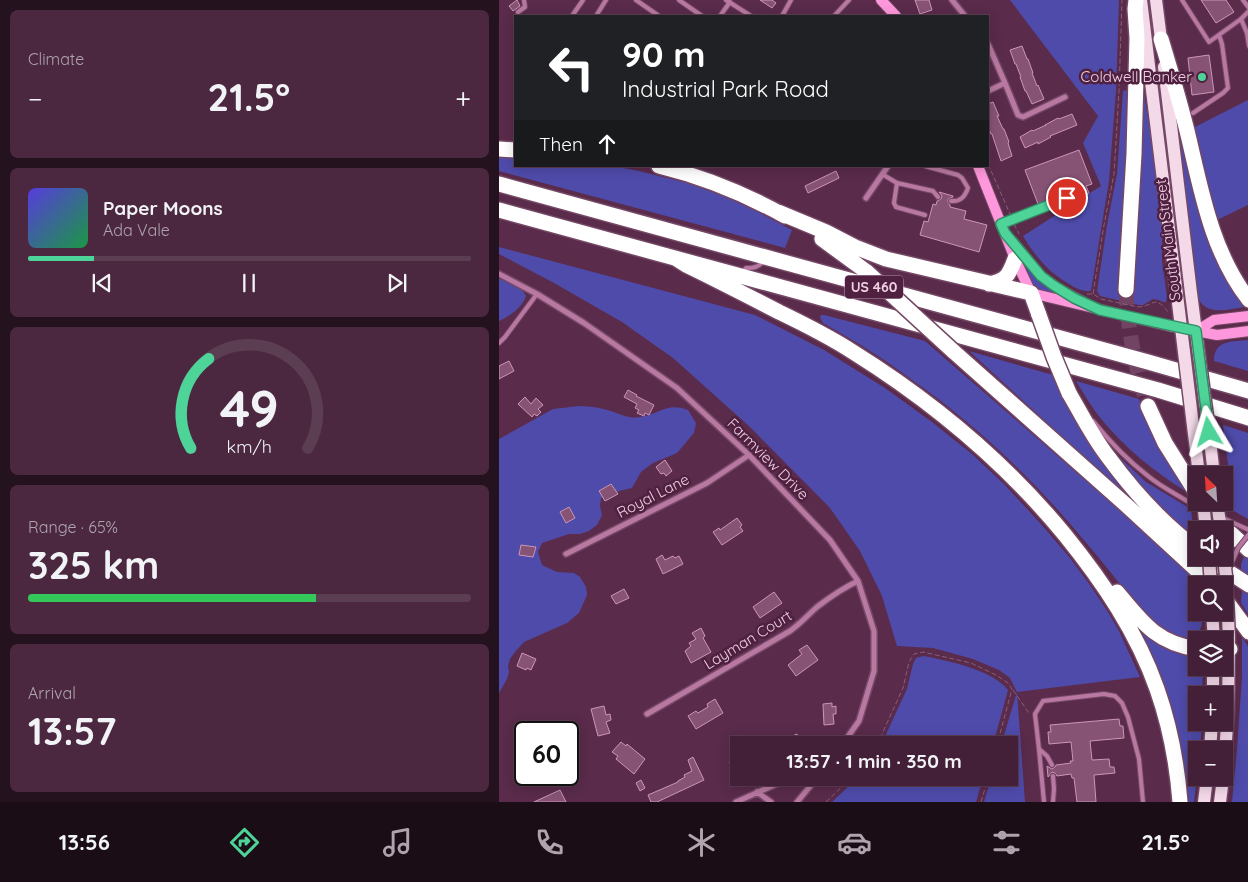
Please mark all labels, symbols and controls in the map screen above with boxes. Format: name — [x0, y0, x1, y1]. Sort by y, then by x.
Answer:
text: 90 m — [622, 32, 705, 76]
icon: left — [539, 35, 604, 100]
text: Climate — [28, 49, 84, 69]
place label: Coldwell Banker — [1081, 67, 1192, 86]
marker: Coldwell Banker — [1196, 71, 1208, 83]
text: 21.5° — [208, 73, 290, 121]
text: Industrial Park Road — [622, 75, 829, 103]
text: − — [28, 81, 43, 116]
text: + — [455, 81, 471, 116]
icon: ahead — [593, 130, 621, 158]
text: Then — [539, 132, 583, 156]
pin — [1046, 177, 1088, 219]
street label: South Main Street — [1151, 178, 1184, 302]
icon: arrive — [1053, 184, 1081, 212]
text: Paper Moons — [103, 196, 223, 220]
text: Ada Vale — [103, 220, 170, 240]
icon: previous — [88, 269, 116, 297]
icon: pause — [235, 269, 263, 297]
icon: next — [383, 269, 411, 297]
road number: US 460 — [845, 276, 903, 298]
text: 49 — [220, 375, 279, 440]
position arrow — [1182, 405, 1234, 457]
street label: Farmview Drive — [724, 414, 813, 503]
text: km/h — [227, 435, 272, 457]
north arrow — [1188, 466, 1233, 511]
map controls — [1188, 466, 1233, 786]
street label: Royal Lane — [614, 469, 692, 522]
text: Range · 65% — [28, 517, 118, 537]
button: sound — [1188, 521, 1233, 566]
text: 325 km — [28, 541, 159, 589]
button: search — [1188, 576, 1233, 621]
street label: Layman Court — [700, 606, 795, 673]
button: layers — [1188, 631, 1233, 676]
text: Arrival — [28, 683, 76, 703]
button: + — [1188, 686, 1233, 731]
text: 13:57 — [28, 707, 116, 755]
speed limit sign: 60 — [514, 721, 579, 786]
button: − — [1188, 741, 1233, 786]
text: 13:57 · 1 min · 350 m — [786, 749, 962, 773]
icon: directions — [227, 825, 262, 860]
icon: music — [380, 825, 415, 860]
icon: phone — [532, 825, 567, 860]
icon: climate — [684, 825, 719, 860]
icon: car — [837, 825, 872, 860]
icon: filters — [989, 825, 1024, 860]
text: 13:56 — [59, 828, 110, 856]
text: 21.5° — [1141, 828, 1189, 856]

